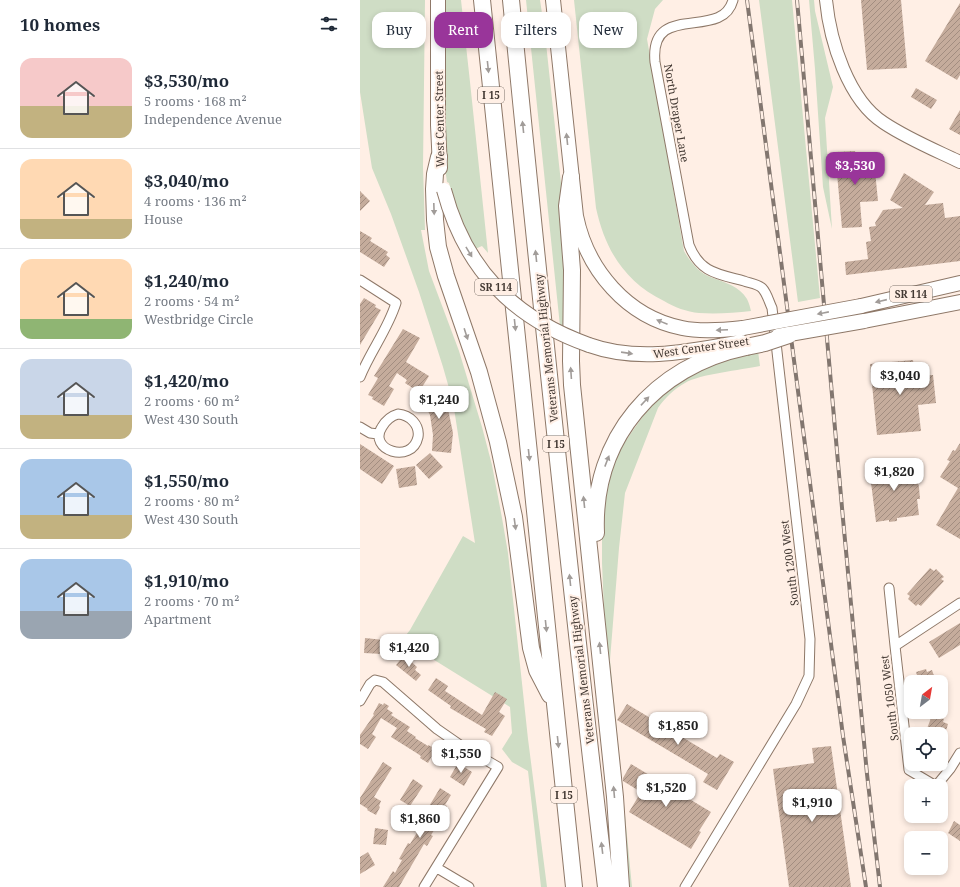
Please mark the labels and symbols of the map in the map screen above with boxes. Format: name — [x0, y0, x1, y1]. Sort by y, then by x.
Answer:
one-way arrow — [485, 61, 492, 73]
street label: North Draper Lane — [661, 63, 693, 163]
street label: West Center Street — [431, 70, 447, 167]
road number: I 15 — [478, 87, 504, 103]
one-way arrow — [520, 120, 527, 133]
one-way arrow — [564, 132, 571, 145]
pin: $3,530 — [822, 152, 888, 186]
one-way arrow — [431, 203, 437, 216]
one-way arrow — [466, 246, 473, 258]
one-way arrow — [533, 250, 540, 262]
street label: Veterans Memorial Highway — [531, 272, 561, 423]
road number: SR 114 — [475, 279, 517, 295]
road number: SR 114 — [890, 286, 932, 302]
one-way arrow — [875, 299, 887, 305]
one-way arrow — [817, 311, 829, 317]
one-way arrow — [512, 319, 518, 331]
one-way arrow — [656, 319, 668, 325]
one-way arrow — [715, 327, 728, 333]
one-way arrow — [464, 329, 470, 341]
street label: West Center Street — [652, 333, 750, 361]
one-way arrow — [620, 350, 633, 356]
pin: $3,040 — [867, 362, 933, 396]
one-way arrow — [568, 367, 575, 379]
pin: $1,240 — [406, 386, 472, 420]
one-way arrow — [640, 396, 649, 406]
road number: I 15 — [543, 436, 569, 452]
one-way arrow — [525, 449, 532, 461]
one-way arrow — [605, 455, 611, 467]
pin: $1,820 — [861, 458, 927, 492]
one-way arrow — [581, 496, 587, 508]
one-way arrow — [512, 517, 518, 530]
street label: South 1200 West — [776, 519, 802, 607]
one-way arrow — [567, 574, 573, 586]
street label: Veterans Memorial Highway — [564, 594, 598, 745]
one-way arrow — [543, 620, 550, 632]
pin: $1,420 — [376, 634, 442, 668]
one-way arrow — [596, 642, 603, 654]
street label: South 1050 West — [876, 654, 902, 742]
north arrow — [904, 675, 948, 719]
pin: $1,850 — [645, 712, 711, 746]
one-way arrow — [555, 736, 562, 748]
pin: $1,550 — [428, 740, 494, 774]
pin: $1,520 — [633, 774, 699, 808]
one-way arrow — [611, 786, 617, 798]
road number: I 15 — [551, 787, 577, 803]
pin: $1,910 — [779, 789, 845, 823]
pin: $1,860 — [387, 805, 453, 839]
one-way arrow — [598, 842, 605, 854]

